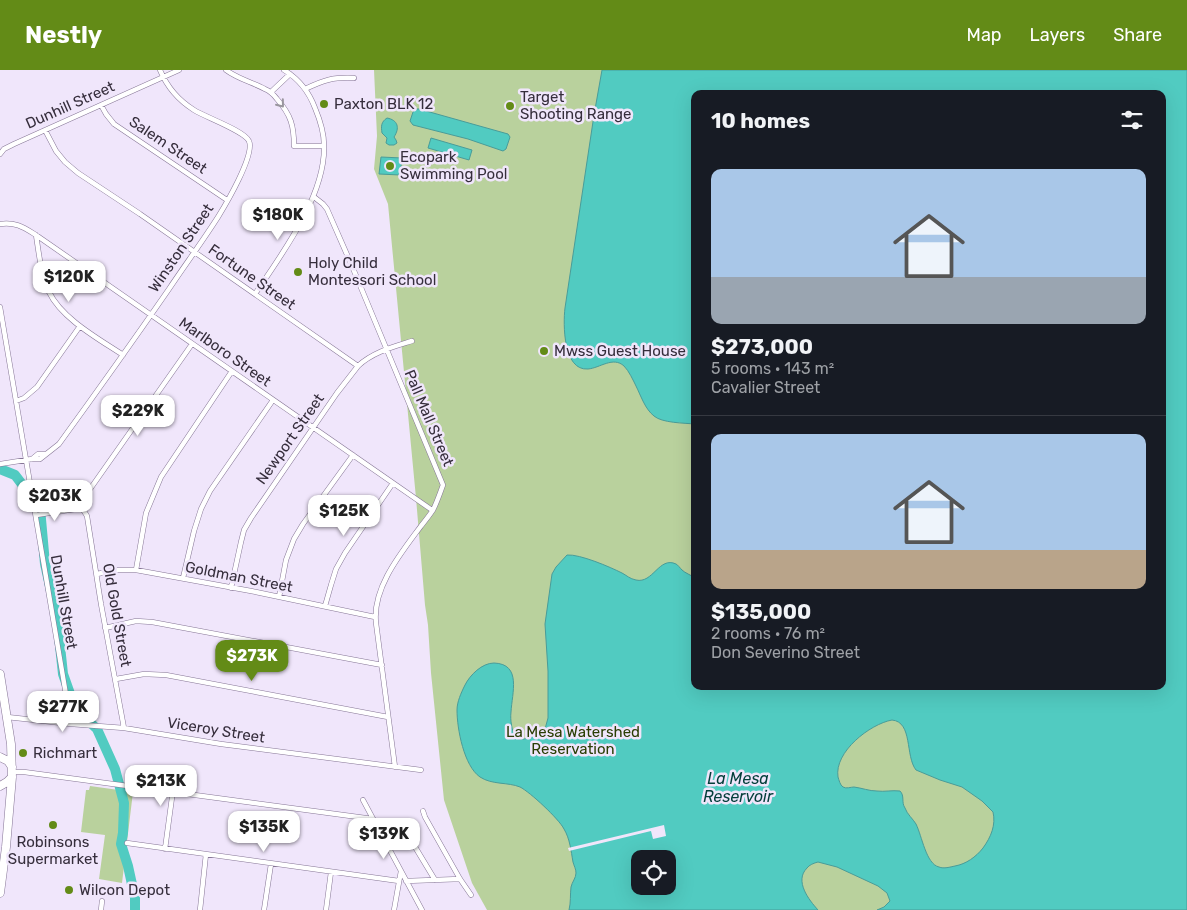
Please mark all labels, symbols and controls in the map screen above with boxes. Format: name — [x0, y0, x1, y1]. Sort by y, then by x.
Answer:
text: Nestly — [25, 21, 102, 49]
text: Map — [967, 24, 1002, 46]
text: Layers — [1030, 24, 1085, 46]
text: Share — [1113, 24, 1162, 46]
street label: Dunhill Street — [23, 77, 117, 133]
place label: Target Shooting Range — [520, 88, 631, 123]
place label: Paxton BLK 12 — [334, 95, 434, 113]
one-way arrow — [275, 98, 284, 107]
marker: Paxton BLK 12 — [318, 98, 330, 110]
marker: Target Shooting Range — [504, 100, 516, 112]
icon: filters — [1118, 106, 1146, 134]
text: 10 homes — [711, 108, 810, 133]
street label: Salem Street — [126, 112, 210, 178]
place label: Ecopark Swimming Pool — [400, 148, 507, 183]
marker: Ecopark Swimming Pool — [384, 160, 396, 172]
pin: $180K — [243, 198, 313, 241]
street label: Winston Street — [145, 200, 217, 296]
icon: home — [884, 201, 974, 291]
text: $180K — [253, 205, 303, 224]
street label: Fortune Street — [205, 240, 299, 314]
place label: Holy Child Montessori School — [308, 254, 436, 289]
pin: $120K — [34, 260, 104, 303]
marker: Holy Child Montessori School — [292, 266, 304, 278]
text: $120K — [44, 267, 94, 286]
street label: Marlboro Street — [175, 314, 275, 390]
text: $273,000 — [711, 334, 813, 359]
place label: Mwss Guest House — [554, 342, 686, 360]
marker: Mwss Guest House — [538, 345, 550, 357]
text: 5 rooms · 143 m² — [711, 359, 834, 378]
street label: Pall Mall Street — [401, 367, 458, 469]
text: Cavalier Street — [711, 378, 820, 397]
street label: Newport Street — [252, 390, 328, 488]
pin: $229K — [103, 394, 173, 437]
text: $229K — [112, 401, 164, 420]
icon: home — [884, 467, 974, 557]
pin: $203K — [20, 480, 90, 522]
text: $203K — [28, 486, 82, 505]
pin: $125K — [309, 494, 379, 537]
text: $125K — [319, 501, 369, 520]
street label: Dunhill Street — [47, 553, 81, 651]
street label: Goldman Street — [184, 558, 294, 596]
street label: Old Gold Street — [99, 562, 135, 668]
text: $135,000 — [711, 599, 811, 624]
text: 2 rooms · 76 m² — [711, 624, 825, 643]
pin: $273K — [217, 640, 287, 682]
text: Don Severino Street — [711, 643, 860, 662]
text: $273K — [226, 646, 278, 665]
pin: $277K — [28, 690, 98, 733]
text: $277K — [38, 697, 88, 716]
street label: Viceroy Street — [166, 713, 266, 747]
park label: La Mesa Watershed Reservation — [506, 723, 640, 758]
place label: Richmart — [33, 744, 97, 762]
marker: Richmart — [17, 747, 29, 759]
pin: $213K — [126, 764, 196, 807]
water label: La Mesa Reservoir — [703, 769, 774, 806]
text: $213K — [136, 771, 186, 790]
pin: $135K — [229, 810, 299, 853]
text: $135K — [239, 817, 289, 836]
pin: $139K — [349, 818, 419, 860]
marker: Robinsons Supermarket — [47, 819, 59, 831]
text: $139K — [359, 824, 409, 843]
place label: Robinsons Supermarket — [8, 833, 98, 868]
map controls — [631, 850, 676, 895]
button: locate — [631, 850, 676, 895]
place label: Wilcon Depot — [79, 881, 170, 899]
marker: Wilcon Depot — [63, 884, 75, 896]

